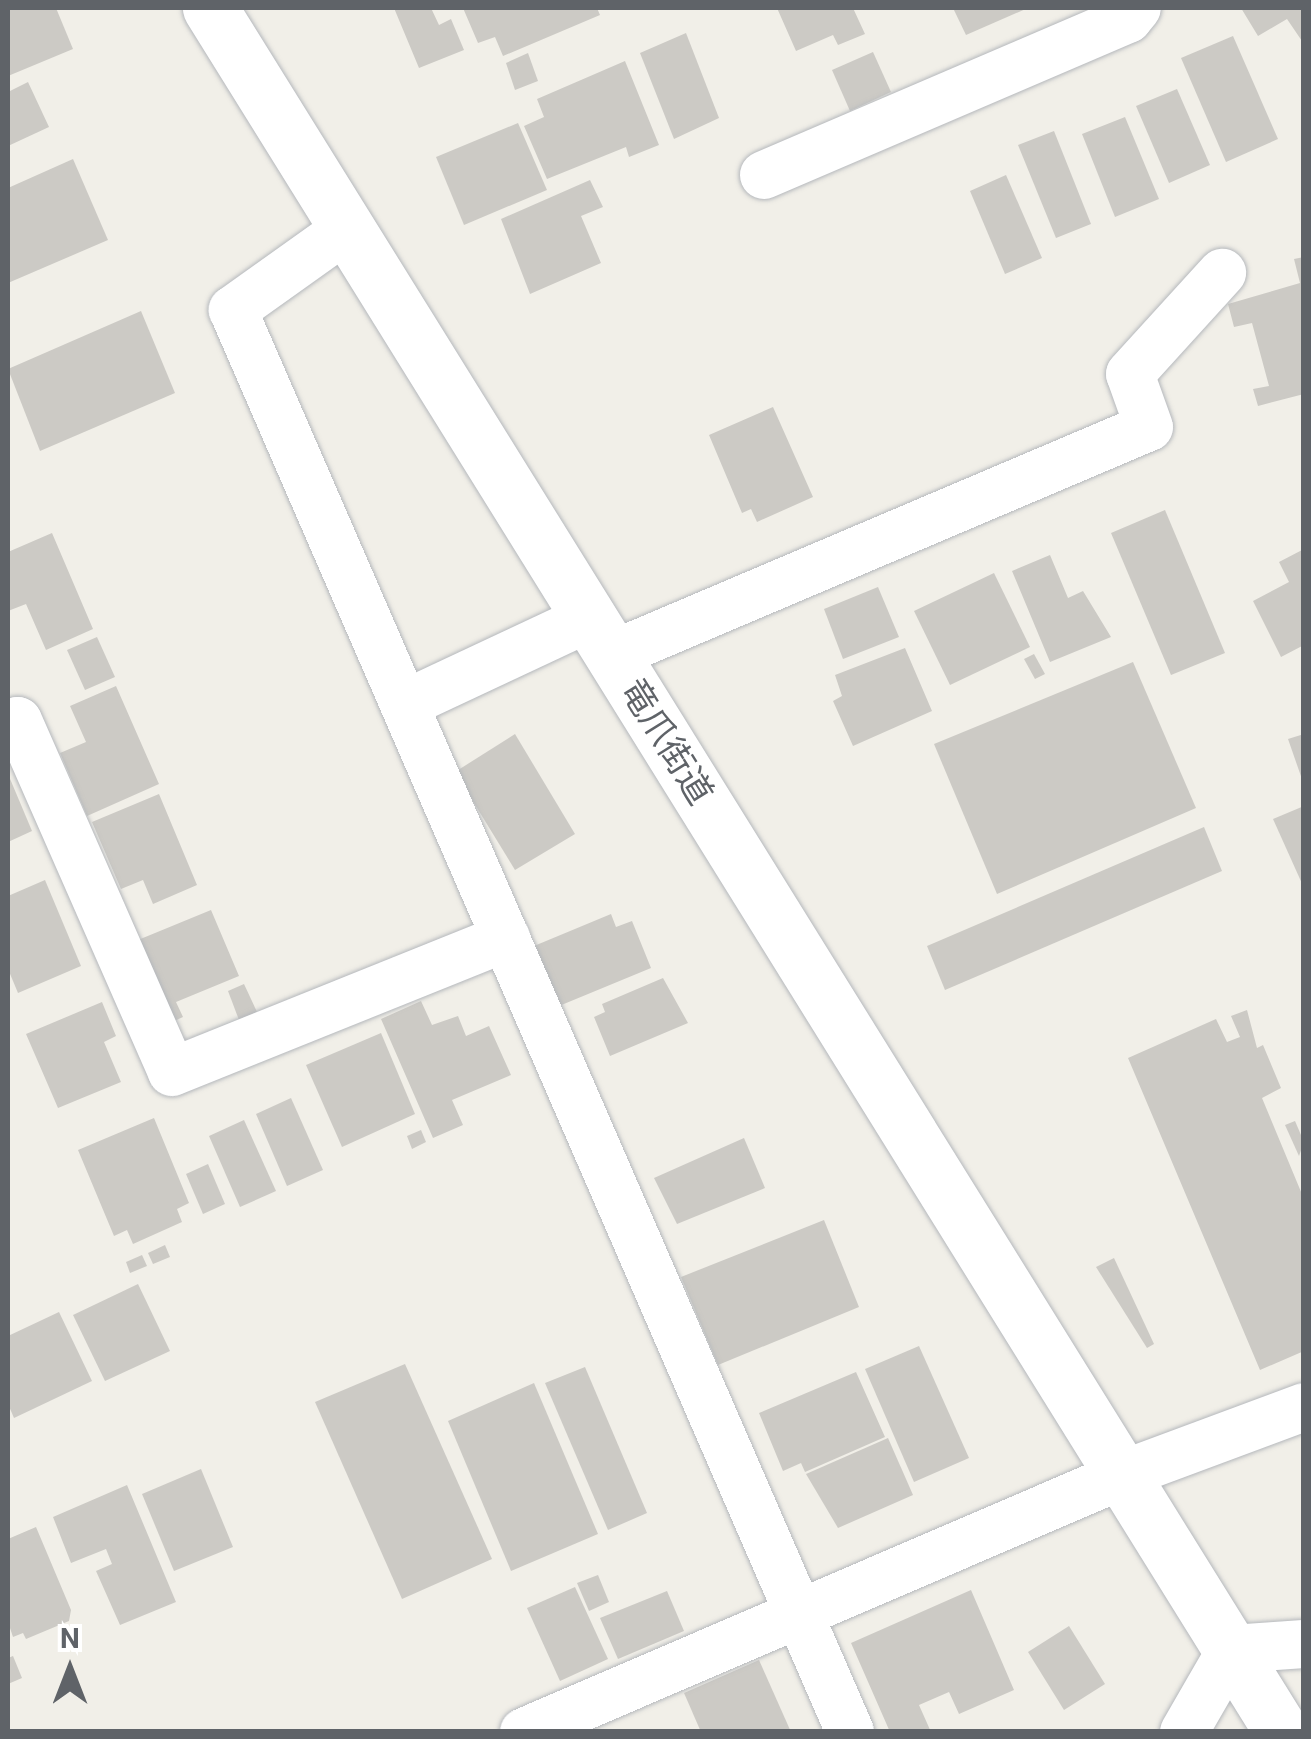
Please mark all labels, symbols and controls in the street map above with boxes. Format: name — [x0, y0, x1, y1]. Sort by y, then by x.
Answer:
street label: 竜爪街道 — [611, 672, 721, 812]
north arrow — [20, 1619, 120, 1719]
text: N — [60, 1622, 80, 1655]

